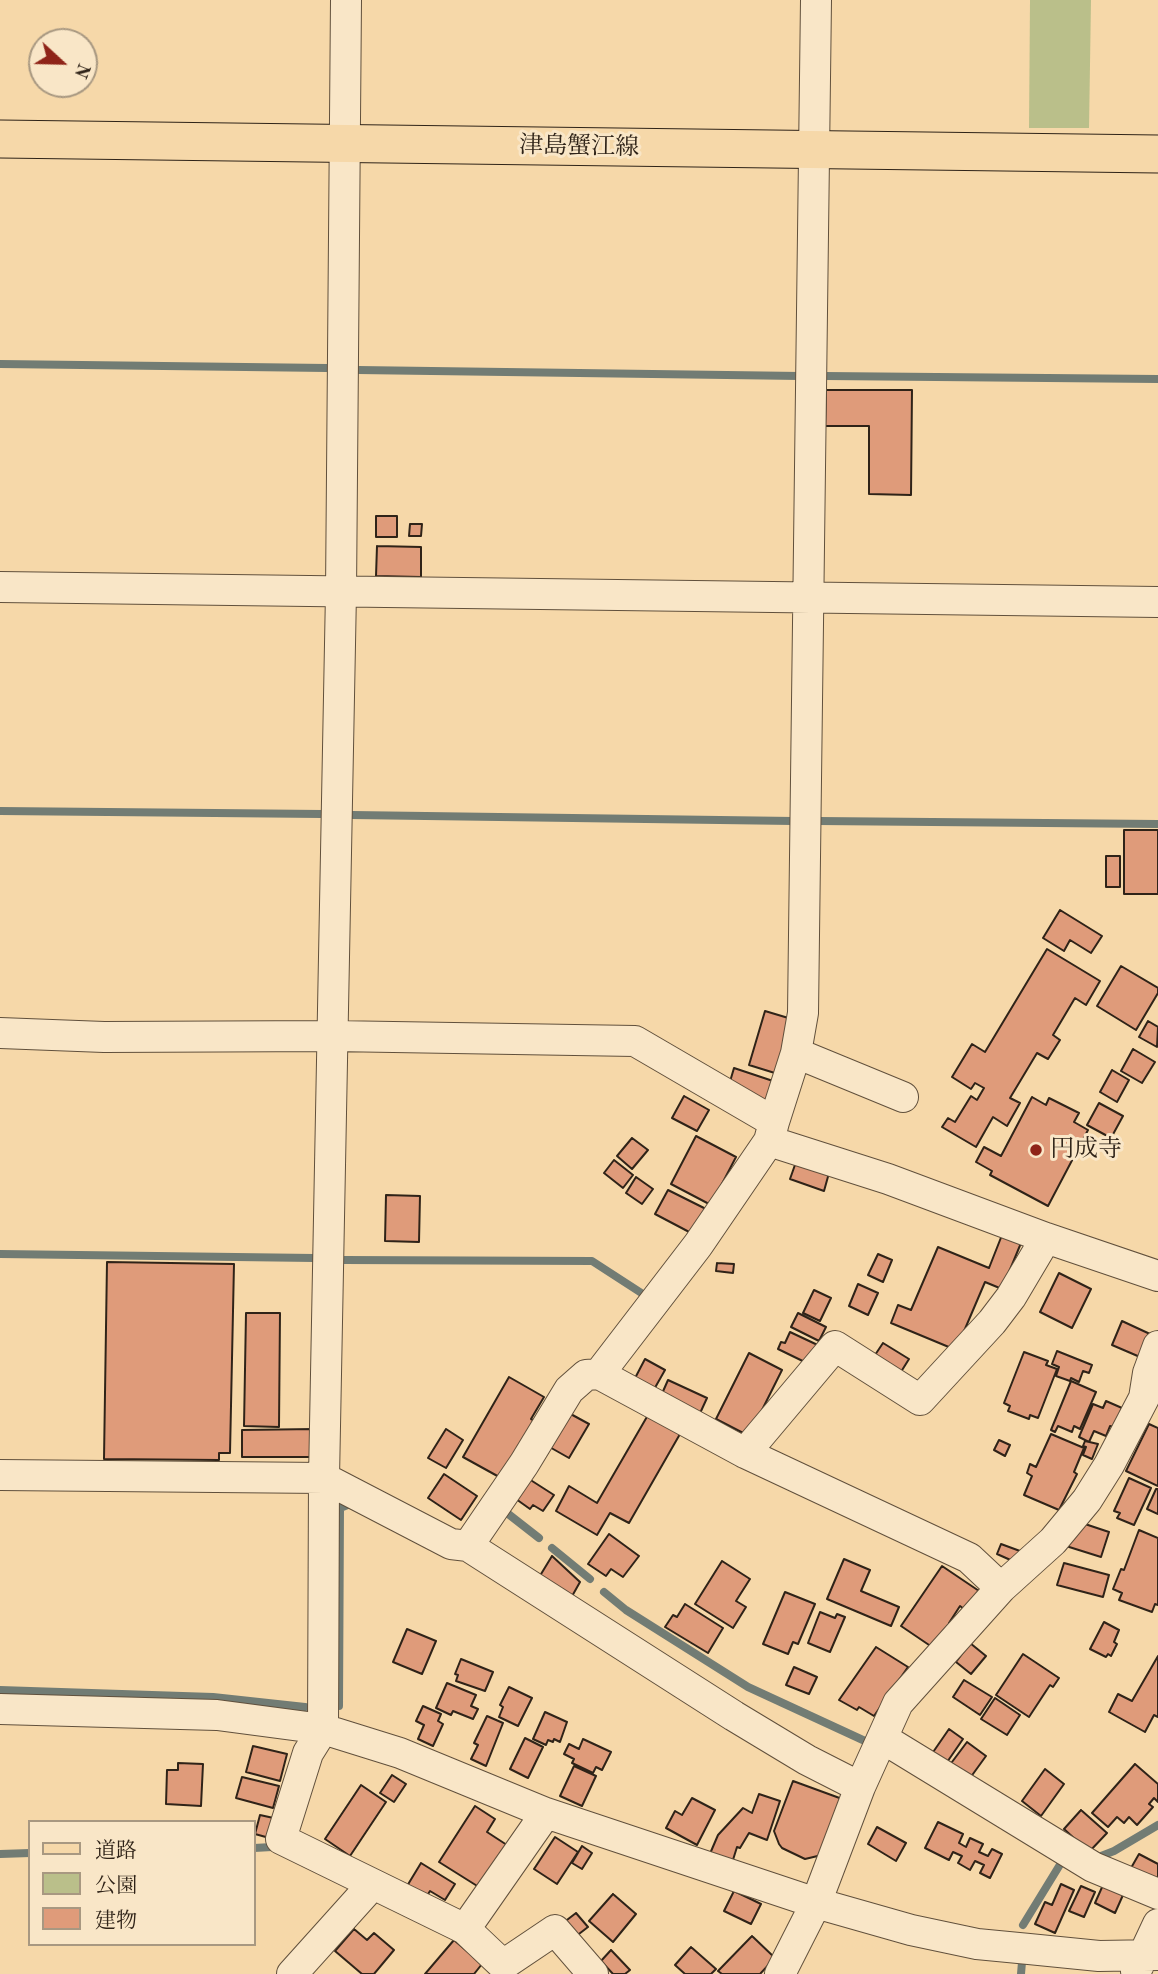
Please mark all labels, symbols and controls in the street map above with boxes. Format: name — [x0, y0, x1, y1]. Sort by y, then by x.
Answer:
north arrow — [28, 28, 98, 98]
text: N — [70, 60, 93, 81]
street label: 津島蟹江線 — [519, 132, 639, 162]
place label: 円成寺 — [1050, 1136, 1122, 1164]
marker: 円成寺 — [1028, 1142, 1044, 1158]
legend — [28, 1820, 256, 1946]
text: 道路 — [95, 1841, 137, 1862]
text: 公園 — [95, 1876, 137, 1897]
text: 建物 — [95, 1911, 137, 1932]

